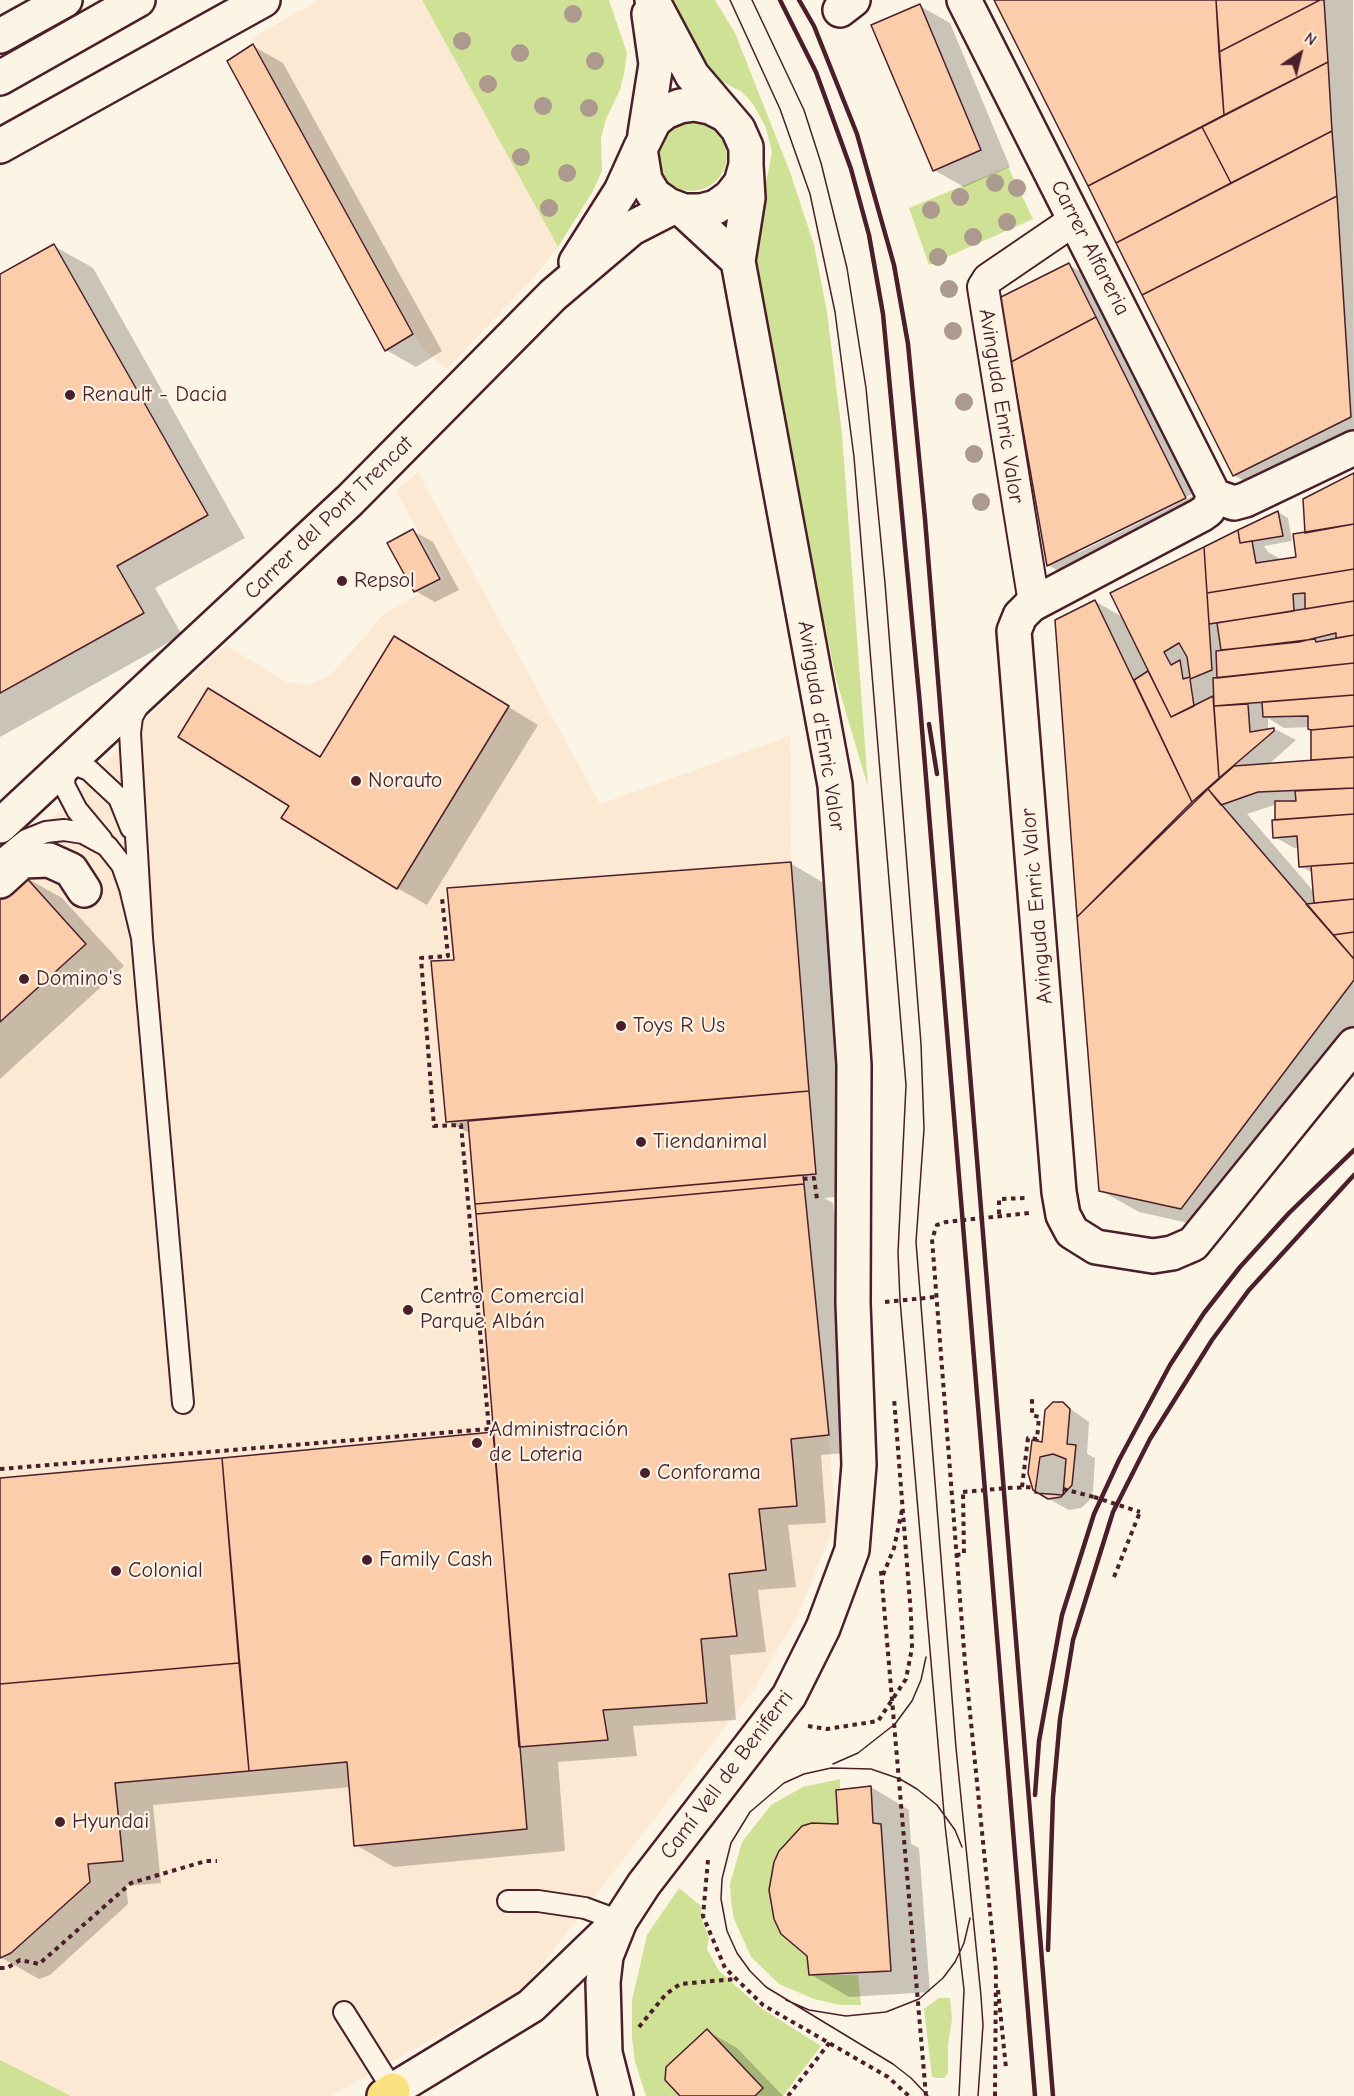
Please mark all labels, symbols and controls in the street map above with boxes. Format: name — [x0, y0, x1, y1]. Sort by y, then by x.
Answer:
north arrow — [1270, 24, 1330, 84]
text: N — [1301, 29, 1320, 50]
street label: Carrer Alfareria — [1045, 176, 1135, 320]
street label: Avinguda Enric Valor — [973, 307, 1029, 505]
place label: Renault - Dacia — [82, 382, 227, 408]
marker: Renault - Dacia — [63, 388, 77, 402]
street label: Carrer del Pont Trencat — [239, 431, 419, 605]
place label: Repsol — [354, 568, 415, 594]
marker: Repsol — [335, 574, 349, 588]
street label: Avinguda d'Enric Valor — [791, 619, 851, 833]
place label: Norauto — [368, 768, 442, 794]
marker: Norauto — [349, 774, 363, 788]
street label: Avinguda Enric Valor — [1015, 807, 1059, 1005]
place label: Domino's — [36, 966, 122, 992]
marker: Domino's — [17, 972, 31, 986]
place label: Toys R Us — [633, 1013, 725, 1039]
marker: Toys R Us — [614, 1019, 628, 1033]
place label: Tiendanimal — [653, 1129, 767, 1155]
marker: Tiendanimal — [634, 1135, 648, 1149]
place label: Centro Comercial Parque Albán — [420, 1284, 585, 1336]
marker: Centro Comercial Parque Albán — [401, 1303, 415, 1317]
place label: Administración de Loteria — [489, 1417, 628, 1468]
marker: Administración de Loteria — [470, 1436, 484, 1450]
place label: Conforama — [657, 1460, 761, 1486]
marker: Conforama — [638, 1466, 652, 1480]
place label: Family Cash — [379, 1547, 493, 1573]
marker: Family Cash — [360, 1553, 374, 1567]
place label: Colonial — [128, 1558, 203, 1584]
marker: Colonial — [109, 1564, 123, 1578]
street label: Camí Vell de Beniferri — [655, 1685, 799, 1865]
place label: Hyundai — [72, 1809, 149, 1835]
marker: Hyundai — [53, 1815, 67, 1829]

